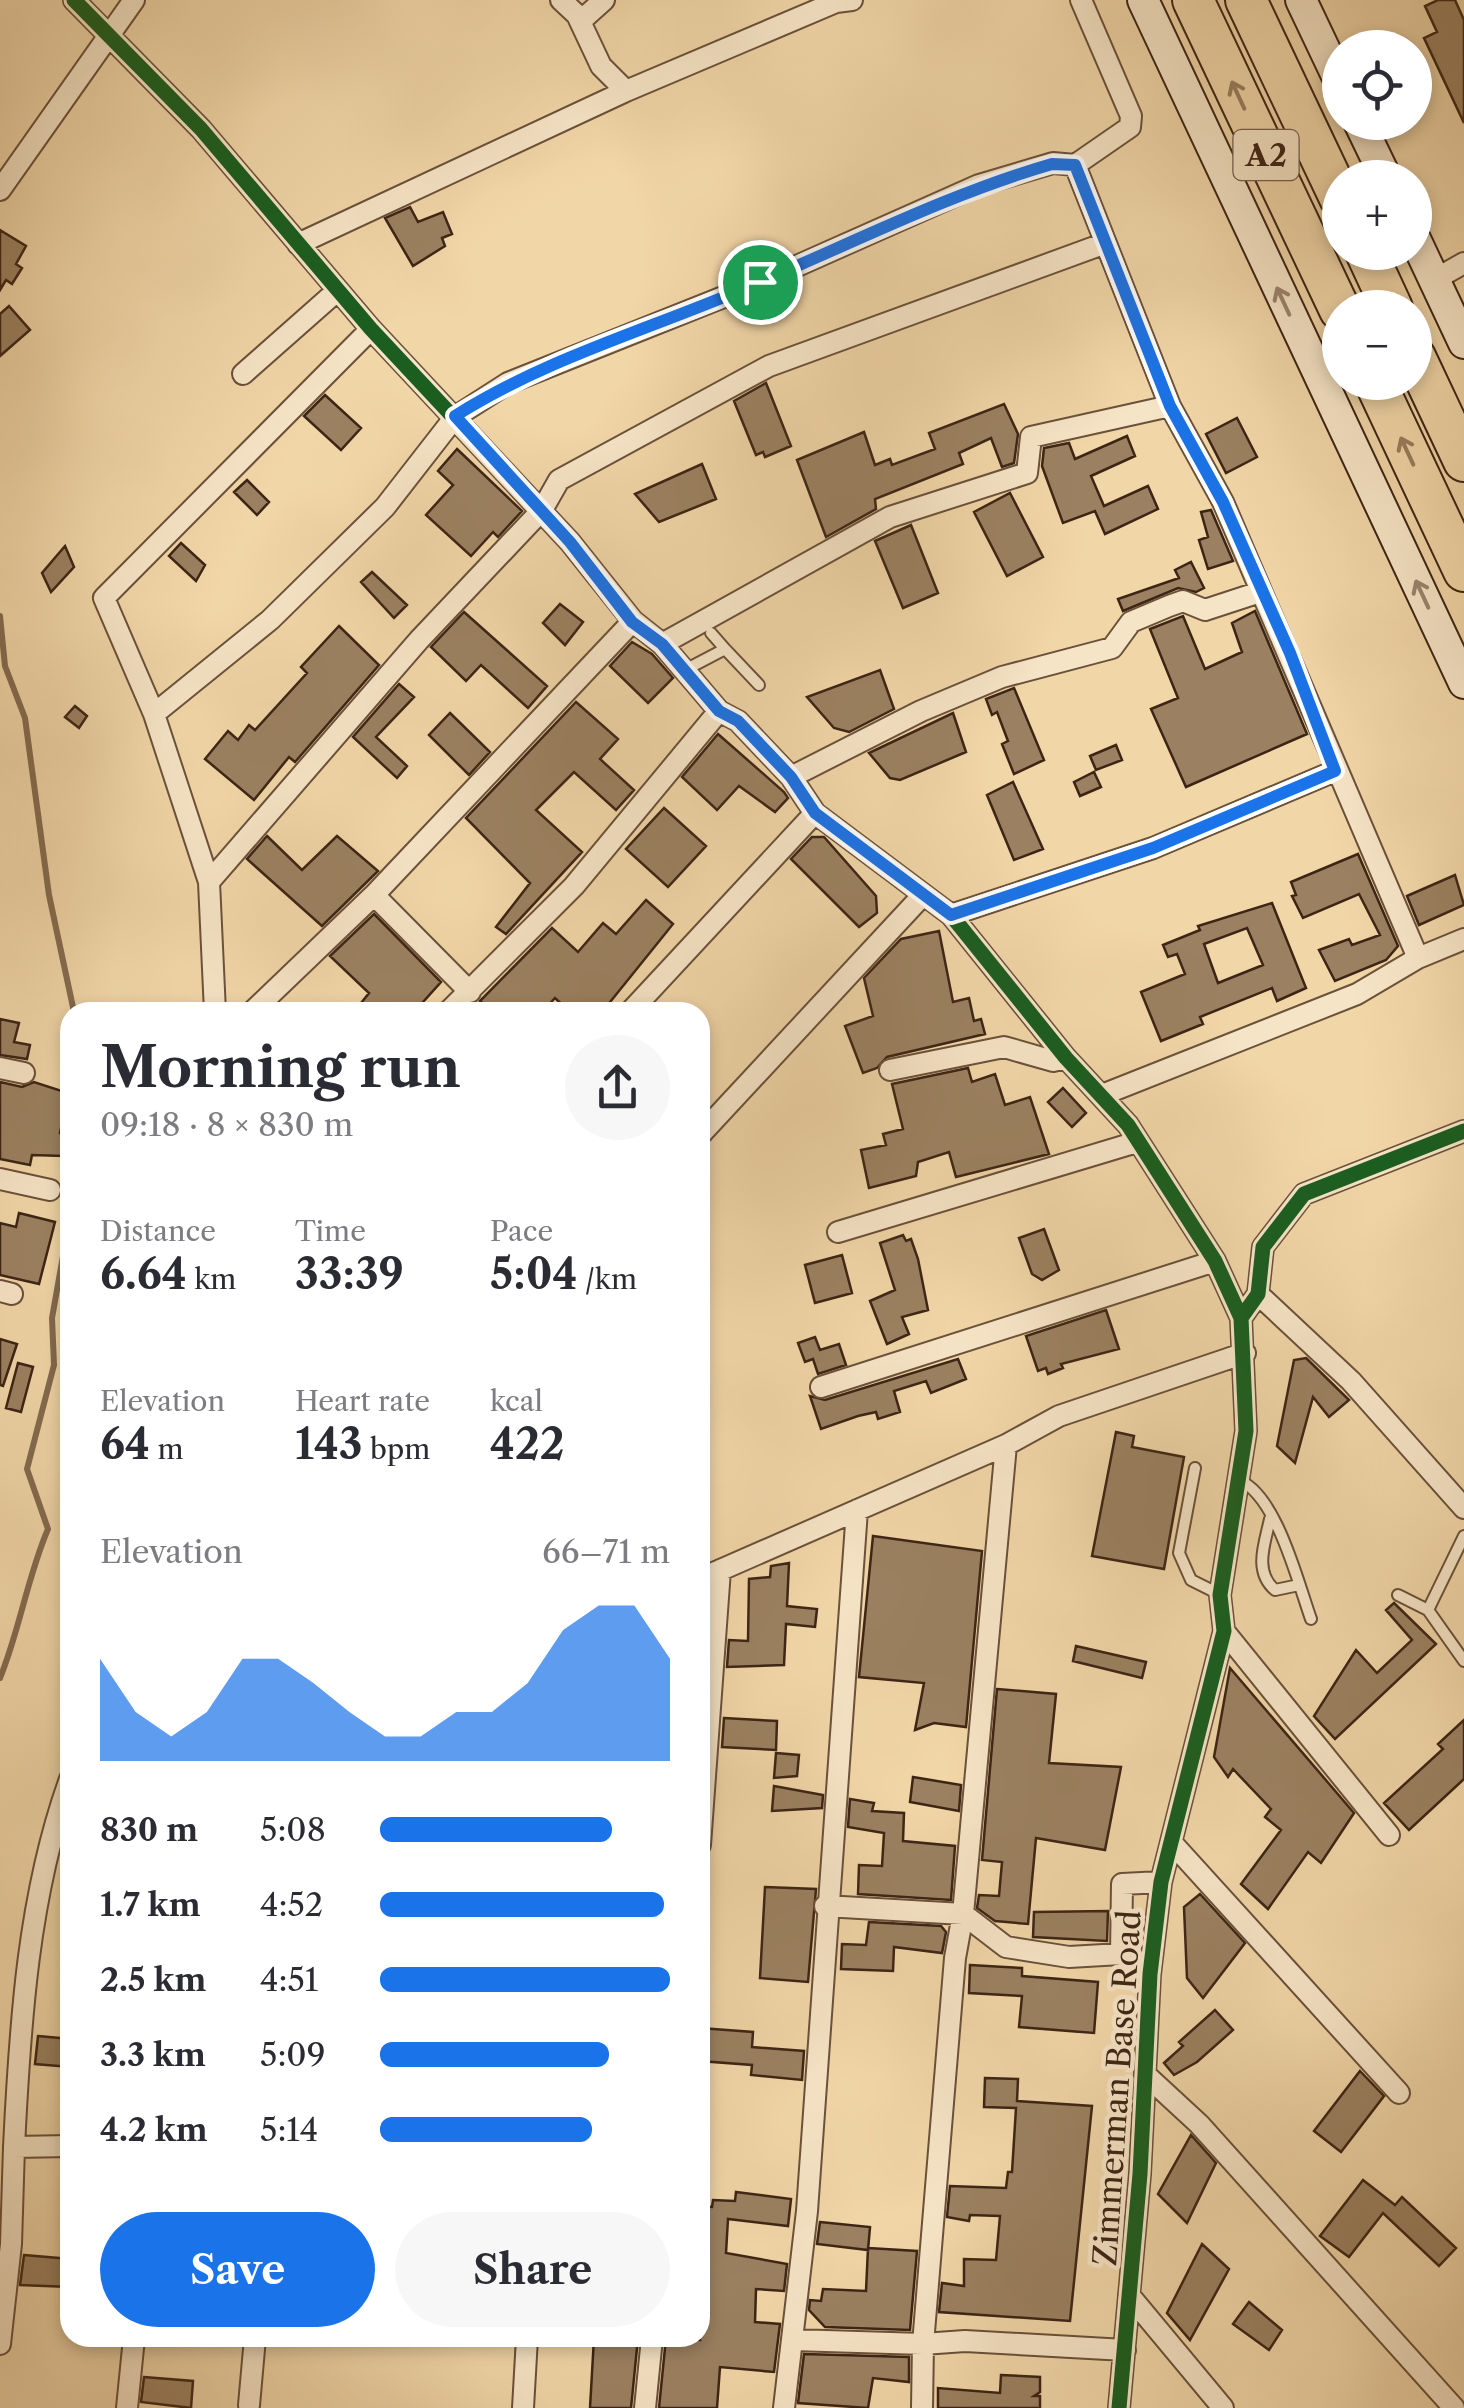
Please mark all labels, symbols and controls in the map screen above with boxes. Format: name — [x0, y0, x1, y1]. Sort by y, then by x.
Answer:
map controls — [1322, 30, 1432, 400]
button: locate — [1322, 30, 1432, 140]
one-way arrow — [1228, 81, 1247, 111]
road number: A2 — [1234, 130, 1298, 180]
button: + — [1322, 160, 1432, 270]
pin — [718, 240, 803, 325]
icon: arrive — [733, 255, 788, 310]
one-way arrow — [1273, 286, 1292, 316]
button: − — [1322, 290, 1432, 400]
one-way arrow — [1397, 437, 1416, 467]
one-way arrow — [1412, 580, 1431, 610]
text: Morning run — [100, 1034, 461, 1101]
button: share — [565, 1035, 670, 1140]
text: 09:18 · 8 × 830 m — [100, 1105, 353, 1144]
text: Distance — [100, 1214, 216, 1248]
text: Time — [295, 1214, 366, 1248]
text: Pace — [490, 1214, 553, 1248]
text: 6.64 — [100, 1248, 187, 1300]
text: 33:39 — [295, 1248, 404, 1300]
text: 5:04 — [490, 1248, 577, 1300]
text: km — [187, 1262, 236, 1296]
text: /km — [577, 1262, 637, 1296]
text: Elevation — [100, 1384, 225, 1418]
text: Heart rate — [295, 1384, 430, 1418]
text: kcal — [490, 1384, 543, 1418]
text: 64 — [100, 1418, 150, 1470]
text: 143 — [295, 1418, 363, 1470]
text: 422 — [490, 1418, 565, 1470]
text: m — [150, 1432, 184, 1466]
text: bpm — [363, 1432, 430, 1466]
text: Elevation — [100, 1532, 243, 1571]
text: 66–71 m — [542, 1532, 670, 1571]
text: 830 m — [100, 1810, 198, 1849]
text: 5:08 — [260, 1810, 326, 1849]
text: 1.7 km — [100, 1885, 201, 1924]
text: 4:52 — [260, 1885, 323, 1924]
street label: Zimmerman Base Road — [1085, 1909, 1149, 2267]
text: 2.5 km — [100, 1960, 206, 1999]
text: 4:51 — [260, 1960, 318, 1999]
text: 3.3 km — [100, 2035, 206, 2074]
text: 5:09 — [260, 2035, 325, 2074]
text: 4.2 km — [100, 2110, 208, 2149]
text: 5:14 — [260, 2110, 318, 2149]
button: Save — [100, 2212, 375, 2327]
button: Share — [395, 2212, 670, 2327]

